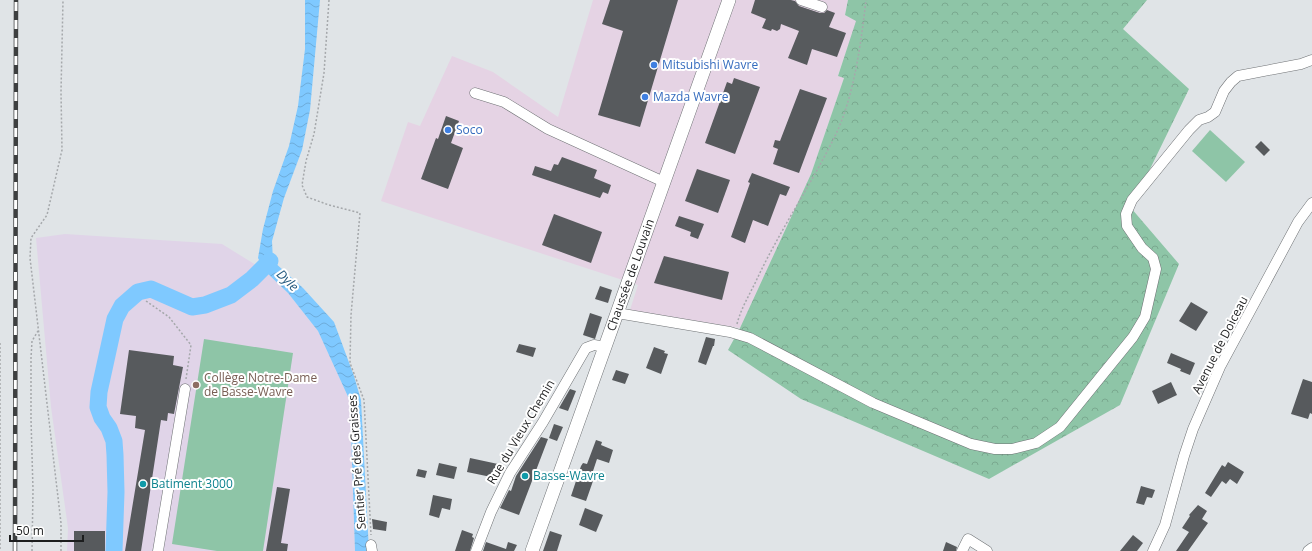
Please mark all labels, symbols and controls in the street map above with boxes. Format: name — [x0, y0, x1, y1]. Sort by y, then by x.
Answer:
place label: Mitsubishi Wavre — [662, 56, 758, 73]
marker: Mitsubishi Wavre — [649, 60, 659, 70]
place label: Mazda Wavre — [653, 88, 729, 105]
marker: Mazda Wavre — [640, 92, 650, 102]
place label: Soco — [456, 121, 483, 138]
marker: Soco — [443, 125, 453, 135]
street label: Chaussée de Louvain — [602, 216, 658, 333]
water label: Dyle — [273, 265, 303, 295]
street label: Avenue de Doiceau — [1188, 293, 1252, 397]
place label: Collège Notre-Dame de Basse-Wavre — [204, 369, 317, 400]
street label: Rue du Vieux Chemin — [483, 376, 559, 487]
marker: Collège Notre-Dame de Basse-Wavre — [191, 380, 201, 390]
street label: Sentier Pré des Graisses — [343, 394, 370, 530]
place label: Basse-Wavre — [533, 467, 605, 484]
marker: Basse-Wavre — [520, 471, 530, 481]
place label: Batiment 3000 — [151, 475, 233, 492]
marker: Batiment 3000 — [138, 479, 148, 489]
scale bar — [10, 517, 83, 543]
text: 50 m — [16, 522, 44, 539]

